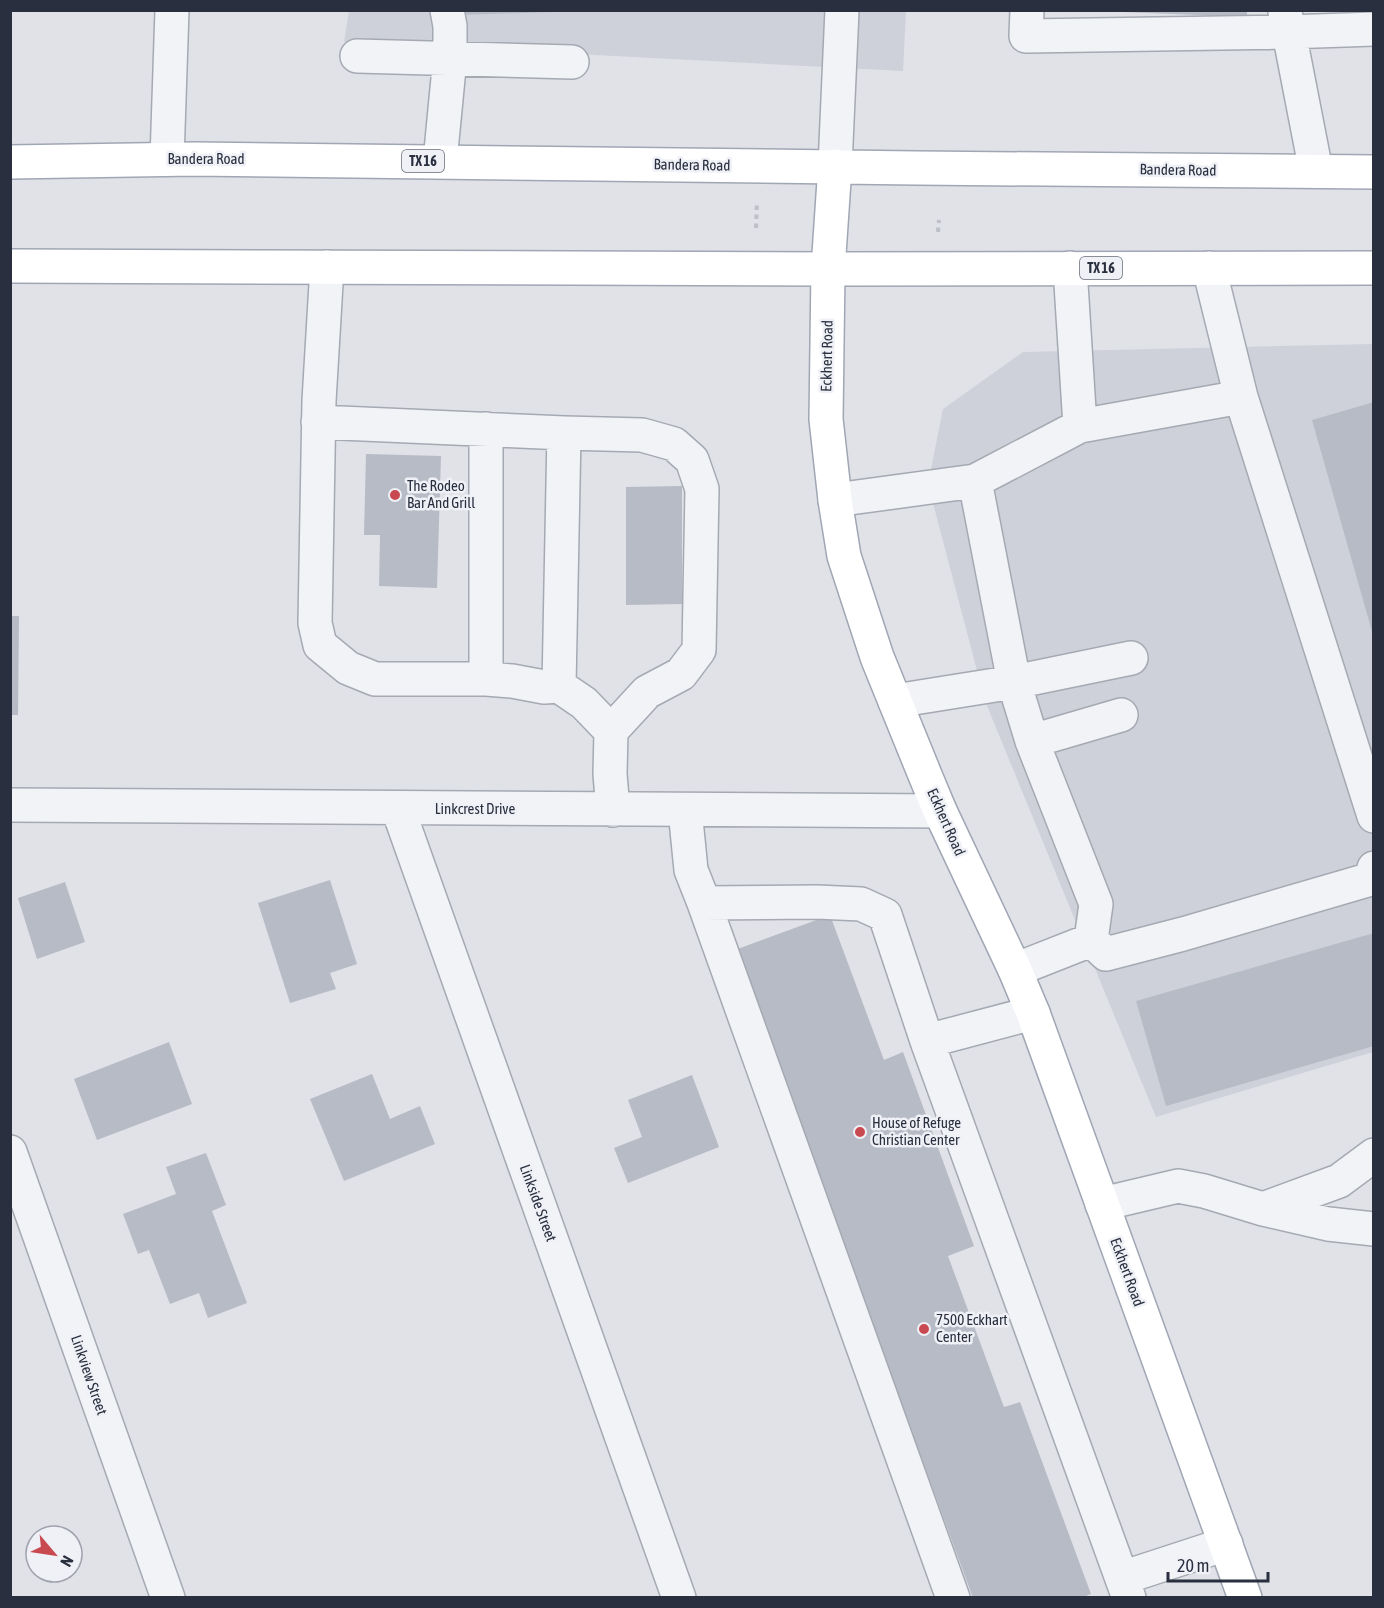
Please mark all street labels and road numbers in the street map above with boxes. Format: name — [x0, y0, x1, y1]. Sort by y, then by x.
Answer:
street label: Bandera Road — [167, 150, 245, 167]
road number: TX 16 — [402, 150, 444, 172]
street label: Bandera Road — [653, 155, 731, 174]
street label: Bandera Road — [1139, 160, 1217, 179]
road number: TX 16 — [1080, 257, 1122, 279]
street label: Eckhert Road — [817, 320, 836, 392]
street label: Eckhert Road — [924, 785, 969, 858]
street label: Linkcrest Drive — [435, 800, 515, 817]
street label: Linkside Street — [517, 1162, 560, 1244]
street label: Eckhert Road — [1107, 1235, 1148, 1309]
street label: Linkview Street — [68, 1333, 111, 1417]

